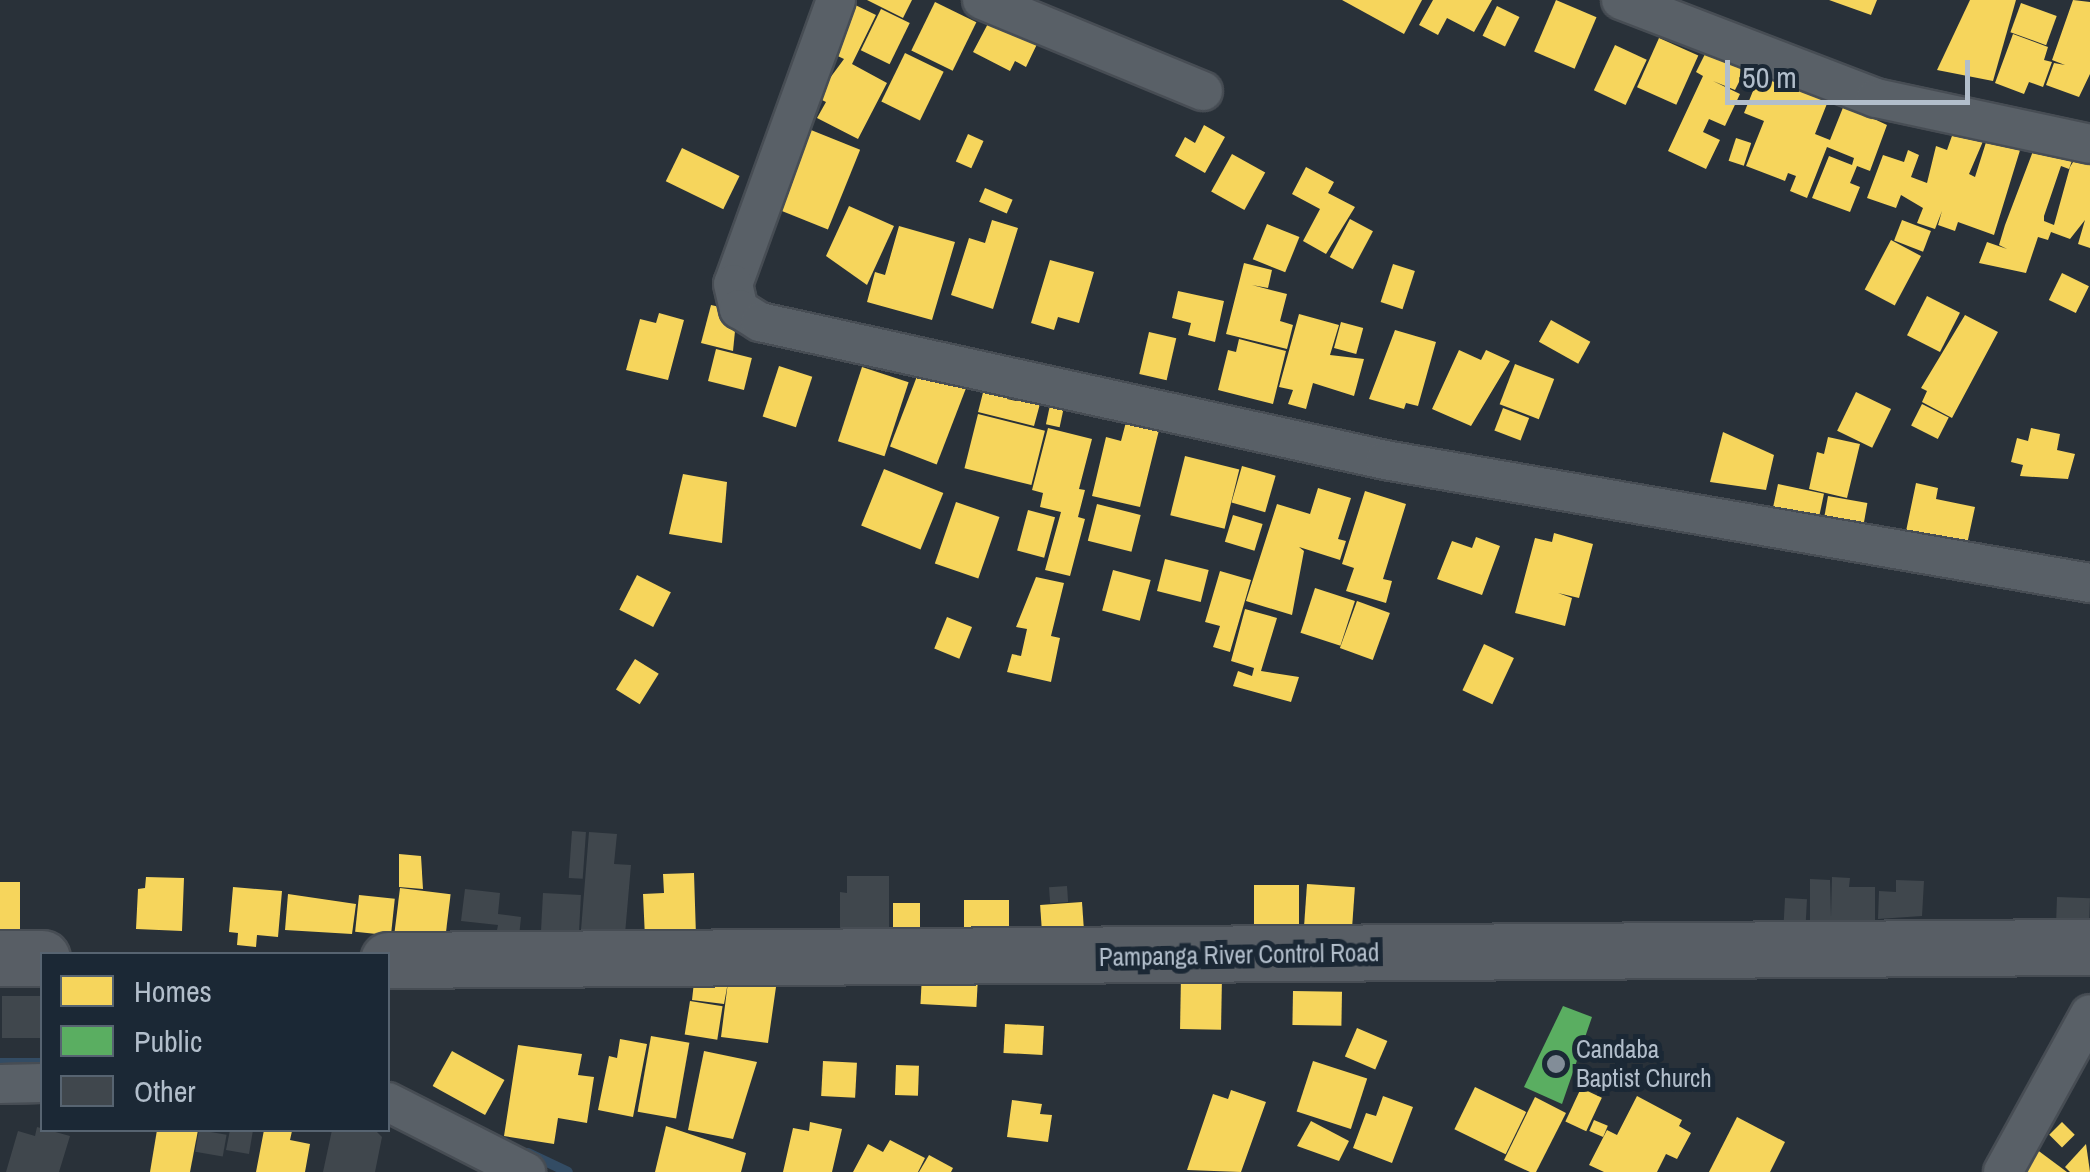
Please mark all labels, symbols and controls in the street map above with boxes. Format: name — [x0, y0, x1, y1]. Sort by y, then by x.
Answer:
scale bar — [1730, 40, 1975, 102]
text: 50 m — [1742, 57, 1797, 97]
street label: Pampanga River Control Road — [1099, 938, 1379, 972]
legend — [40, 952, 390, 1132]
text: Homes — [134, 971, 212, 1011]
text: Public — [134, 1021, 202, 1061]
place label: Candaba Baptist Church — [1576, 1035, 1712, 1094]
marker: Candaba Baptist Church — [1545, 1053, 1567, 1075]
text: Other — [134, 1071, 196, 1111]

